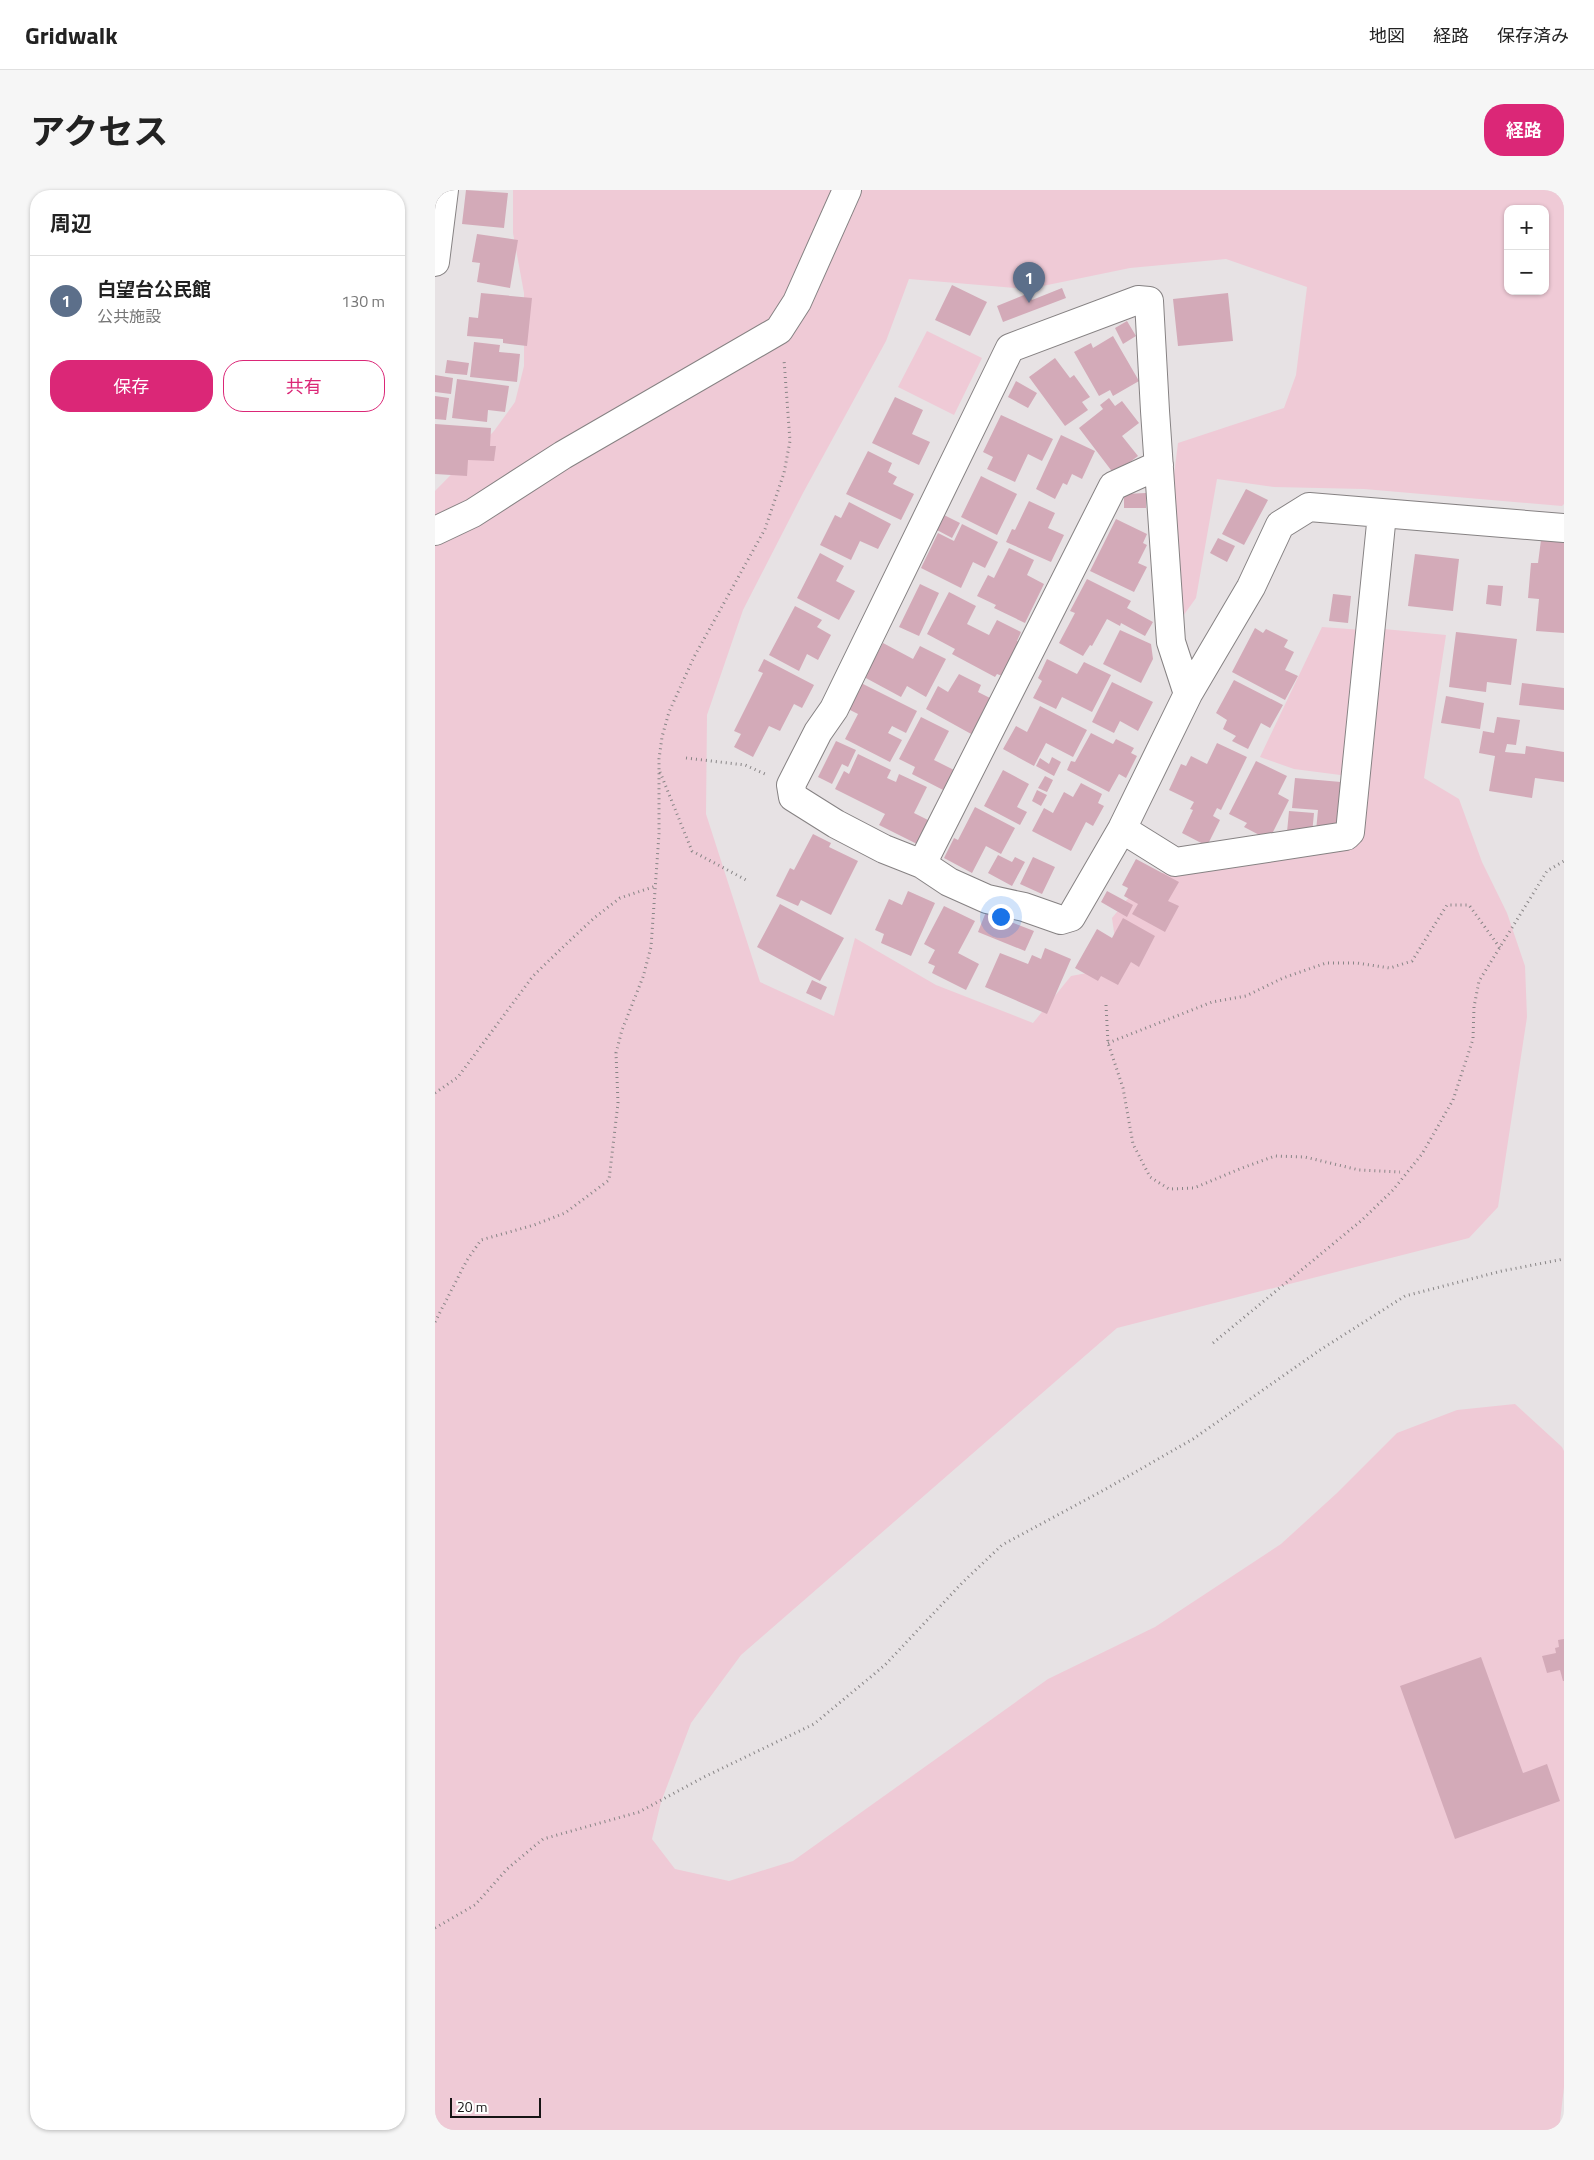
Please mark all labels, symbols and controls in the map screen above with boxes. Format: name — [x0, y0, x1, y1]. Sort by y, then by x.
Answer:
text: Gridwalk — [25, 17, 118, 53]
text: 地図 — [1369, 22, 1405, 49]
text: 経路 — [1433, 22, 1469, 49]
text: 保存済み — [1497, 22, 1569, 49]
text: アクセス — [30, 104, 168, 158]
button: 経路 — [1484, 104, 1564, 156]
map controls — [1504, 205, 1549, 295]
button: + — [1504, 205, 1549, 250]
text: 周辺 — [50, 207, 92, 239]
button: − — [1504, 250, 1549, 295]
pin: 1 — [1013, 262, 1045, 303]
text: 白望台公民館 — [97, 274, 211, 303]
text: 1 — [62, 289, 70, 313]
text: 130 m — [341, 289, 385, 313]
text: 公共施設 — [97, 304, 161, 328]
button: 保存 — [50, 360, 213, 412]
button: 共有 — [223, 360, 385, 412]
your location — [988, 904, 1014, 930]
scale bar — [450, 2095, 541, 2118]
text: 20 m — [457, 2096, 487, 2117]

